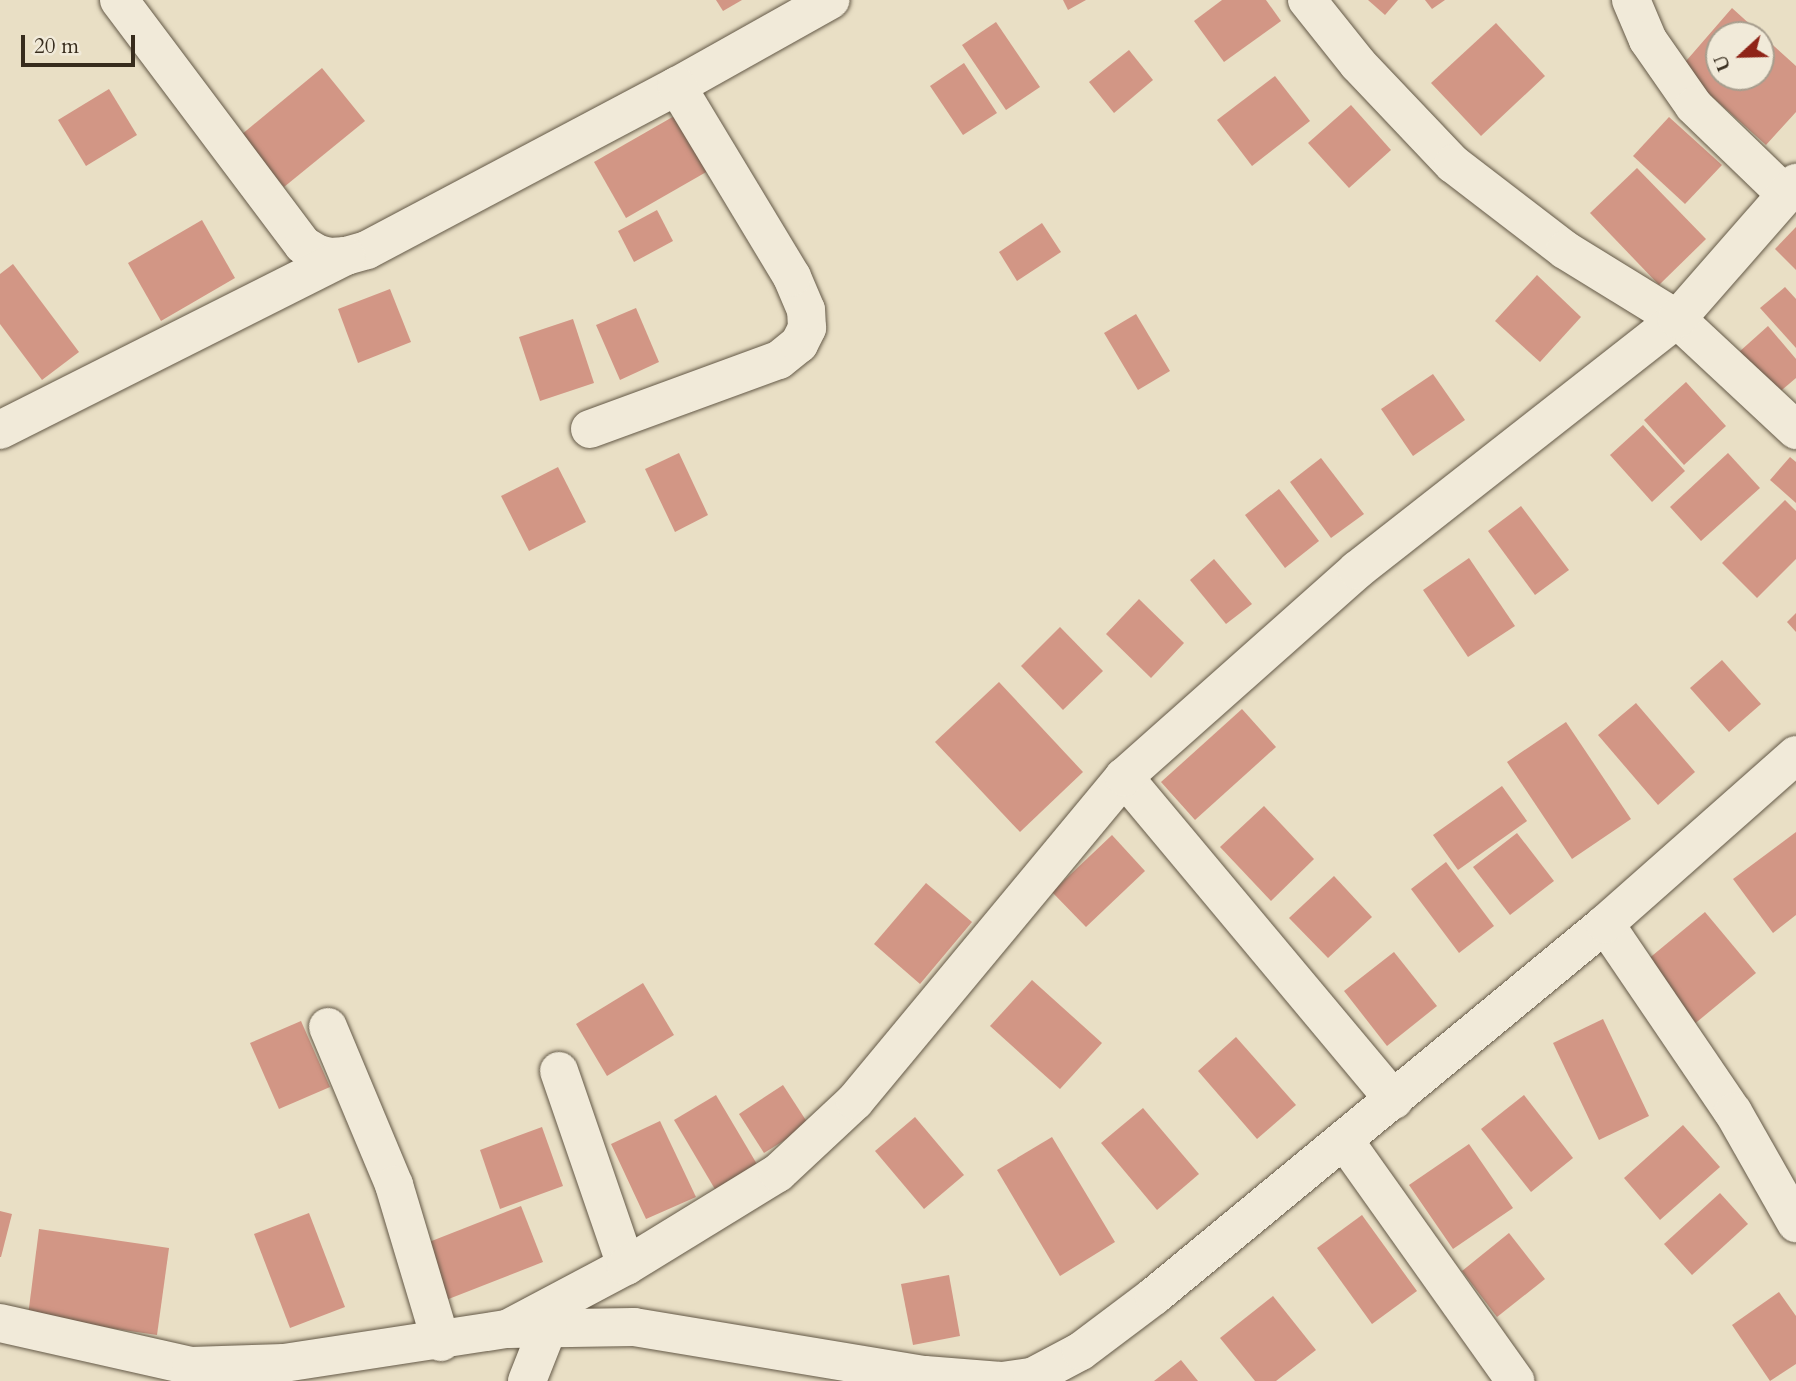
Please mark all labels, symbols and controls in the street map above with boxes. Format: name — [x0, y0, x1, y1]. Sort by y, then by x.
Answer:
scale bar — [24, 21, 138, 65]
north arrow — [1705, 21, 1775, 91]
text: 20 m — [34, 32, 79, 61]
text: U — [1707, 51, 1737, 75]

